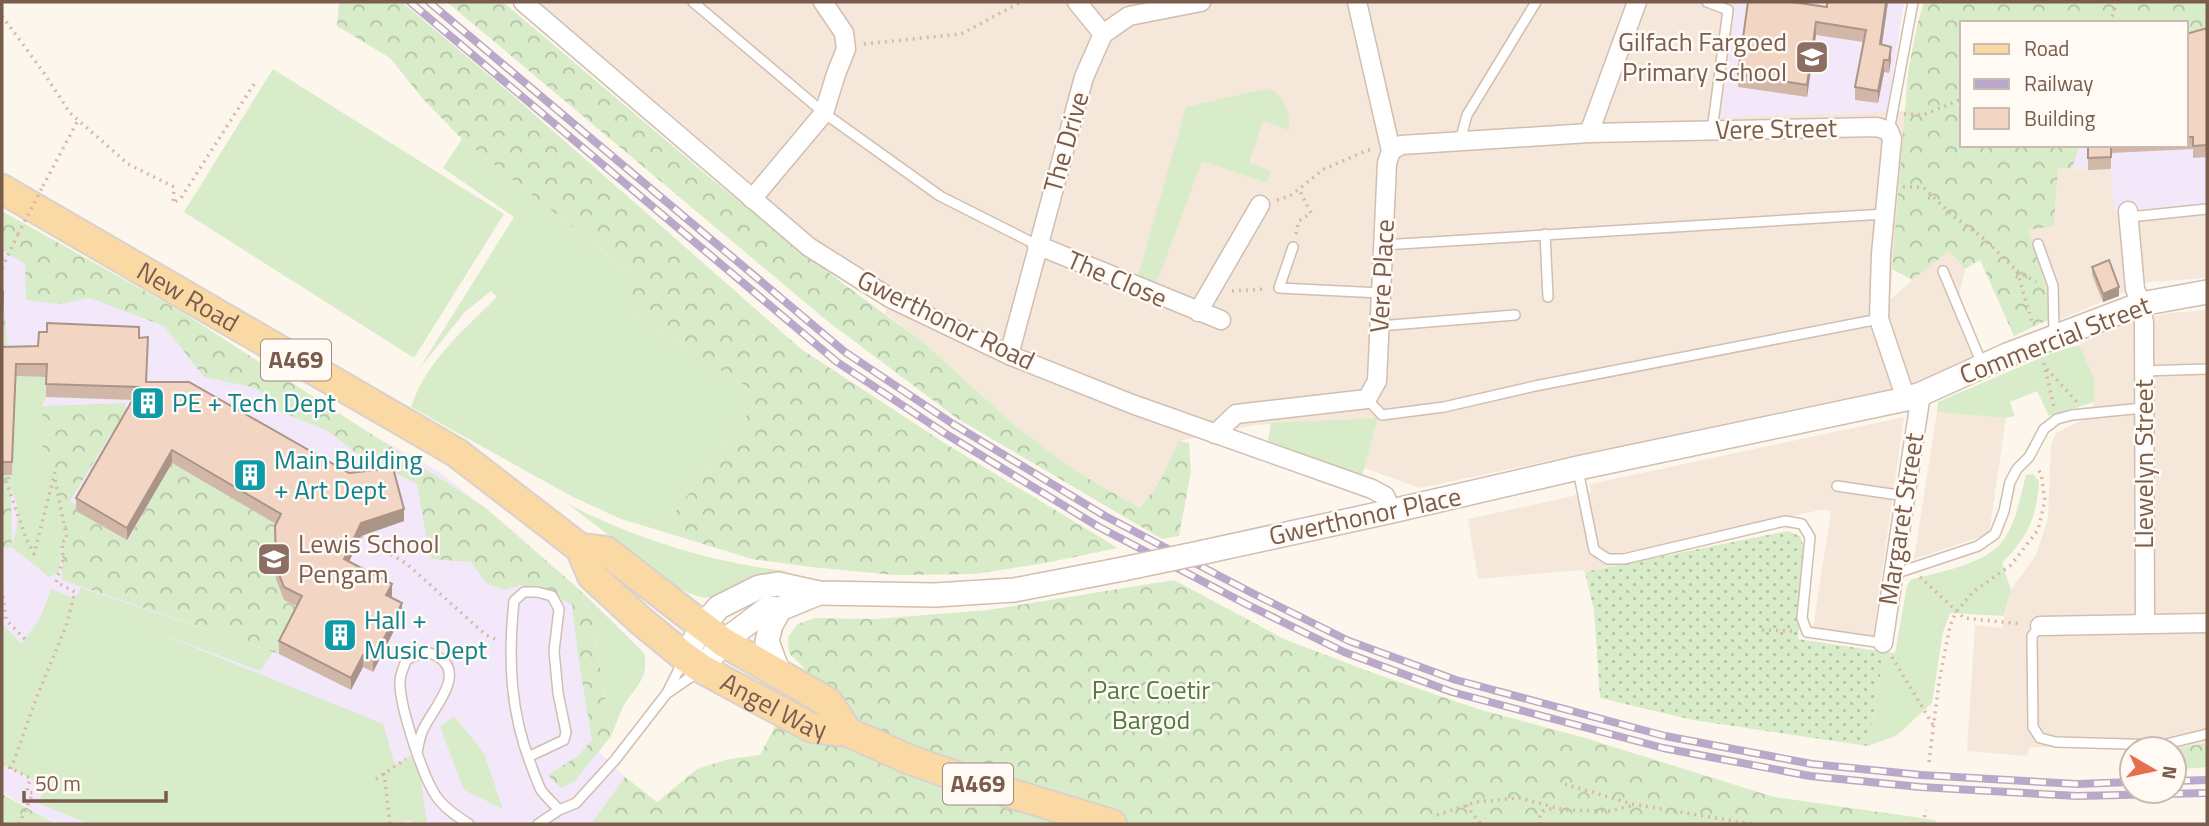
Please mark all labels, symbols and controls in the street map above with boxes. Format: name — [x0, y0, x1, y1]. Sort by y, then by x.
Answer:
legend — [1960, 21, 2188, 147]
place label: Gilfach Fargoed Primary School — [1618, 22, 1787, 91]
text: Road — [2024, 32, 2069, 64]
school or university icon: Gilfach Fargoed Primary School — [1793, 38, 1831, 76]
text: Railway — [2024, 67, 2093, 99]
street label: The Drive — [1033, 87, 1099, 197]
text: Building — [2024, 102, 2096, 134]
street label: Vere Street — [1715, 108, 1837, 149]
street label: Vere Place — [1359, 218, 1404, 334]
street label: The Close — [1061, 240, 1173, 317]
street label: New Road — [130, 251, 247, 342]
street label: Gwerthonor Road — [851, 260, 1042, 379]
street label: Commercial Street — [1954, 285, 2156, 394]
road number: A469 — [261, 340, 331, 380]
street label: Llewelyn Street — [2124, 379, 2163, 549]
place label: PE + Tech Dept — [172, 383, 336, 422]
building icon: PE + Tech Dept — [129, 384, 167, 422]
street label: Margaret Street — [1868, 430, 1933, 608]
place label: Main Building + Art Dept — [274, 440, 423, 509]
building icon: Main Building + Art Dept — [231, 456, 269, 494]
street label: Gwerthonor Place — [1265, 476, 1465, 555]
place label: Lewis School Pengam — [298, 524, 440, 593]
school or university icon: Lewis School Pengam — [255, 540, 293, 578]
place label: Hall + Music Dept — [364, 600, 487, 669]
building icon: Hall + Music Dept — [321, 616, 359, 654]
street label: Angel Way — [714, 662, 829, 748]
park label: Parc Coetir Bargod — [1092, 670, 1210, 739]
north arrow — [2118, 735, 2188, 805]
scale bar — [24, 760, 166, 804]
road number: A469 — [943, 764, 1013, 804]
text: N — [2155, 764, 2186, 782]
text: 50 m — [35, 767, 81, 799]

